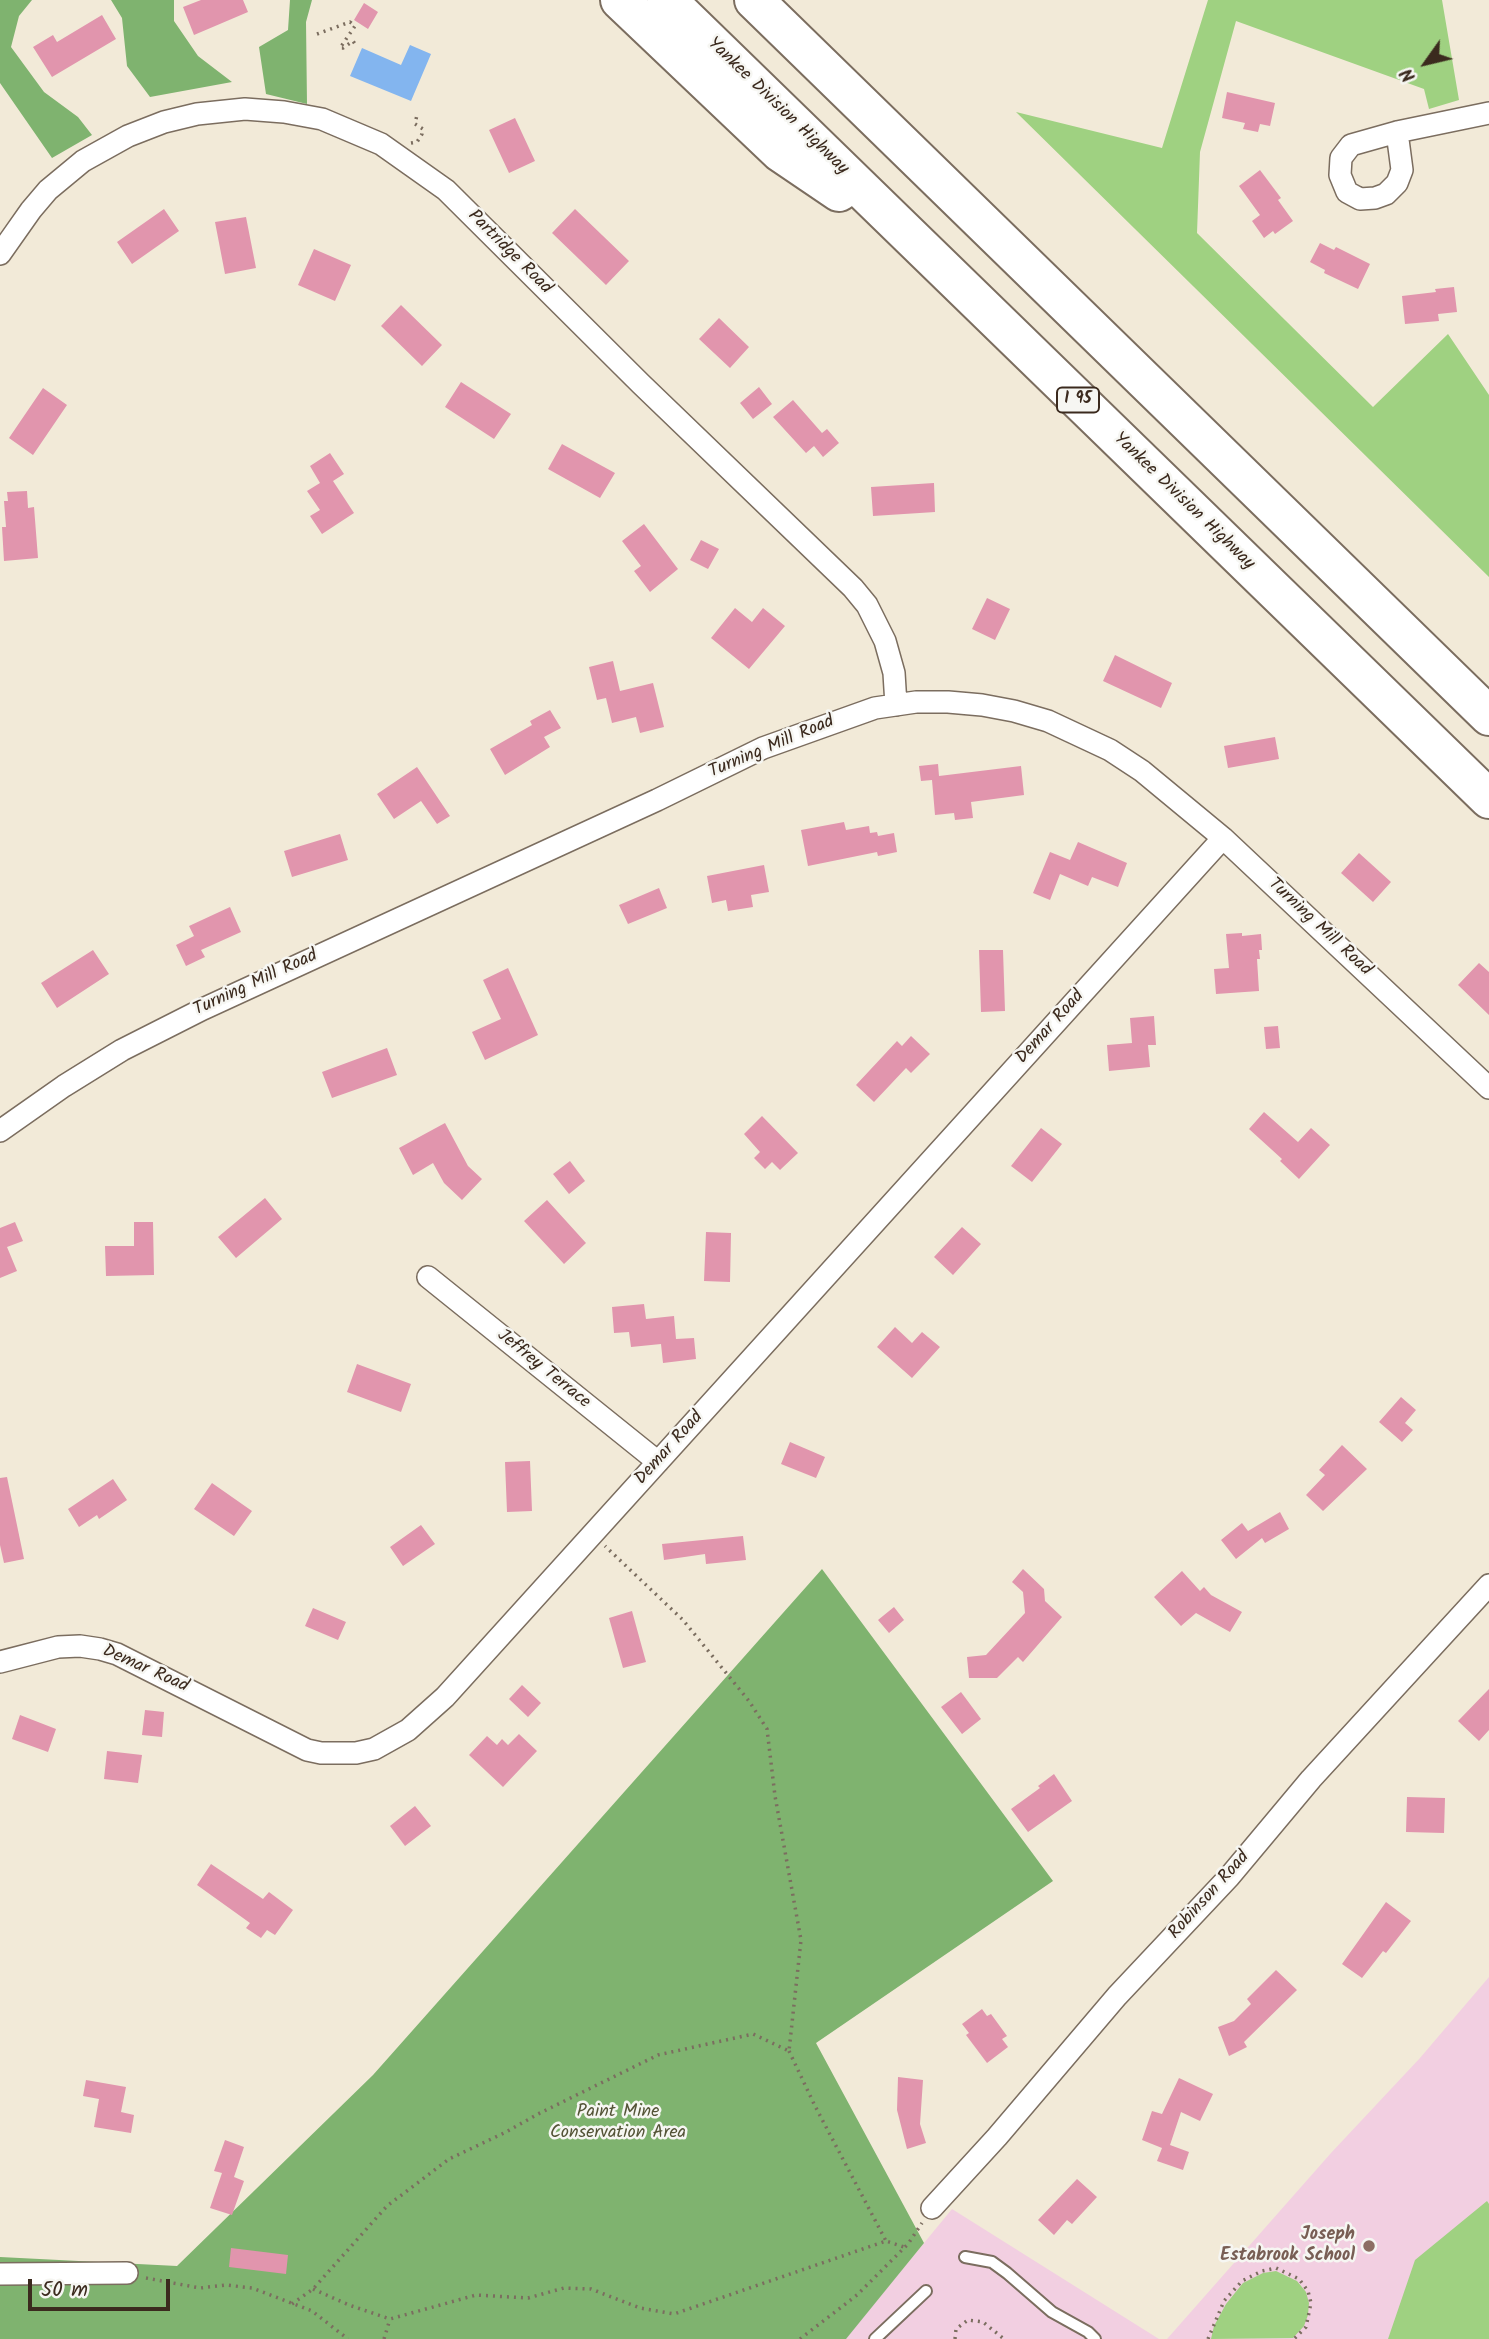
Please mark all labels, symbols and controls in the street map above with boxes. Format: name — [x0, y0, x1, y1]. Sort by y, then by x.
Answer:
north arrow — [1391, 28, 1461, 98]
street label: Yankee Division Highway — [702, 34, 852, 180]
text: N — [1393, 61, 1424, 88]
street label: Partridge Road — [462, 206, 556, 300]
road number: I 95 — [1057, 388, 1099, 412]
street label: Yankee Division Highway — [1108, 429, 1258, 575]
street label: Turning Mill Road — [706, 712, 838, 784]
street label: Turning Mill Road — [1263, 874, 1375, 982]
street label: Turning Mill Road — [191, 946, 321, 1022]
street label: Demar Road — [1012, 987, 1090, 1069]
street label: Jeffrey Terrace — [492, 1326, 594, 1414]
street label: Demar Road — [631, 1408, 709, 1490]
street label: Demar Road — [99, 1641, 191, 1699]
street label: Robinson Road — [1165, 1848, 1255, 1944]
park label: Paint Mine Conservation Area — [550, 2102, 686, 2144]
place label: Joseph Estabrook School — [1220, 2225, 1355, 2268]
marker: Joseph Estabrook School — [1361, 2238, 1377, 2254]
scale bar — [32, 2266, 173, 2310]
text: 50 m — [41, 2274, 88, 2307]

